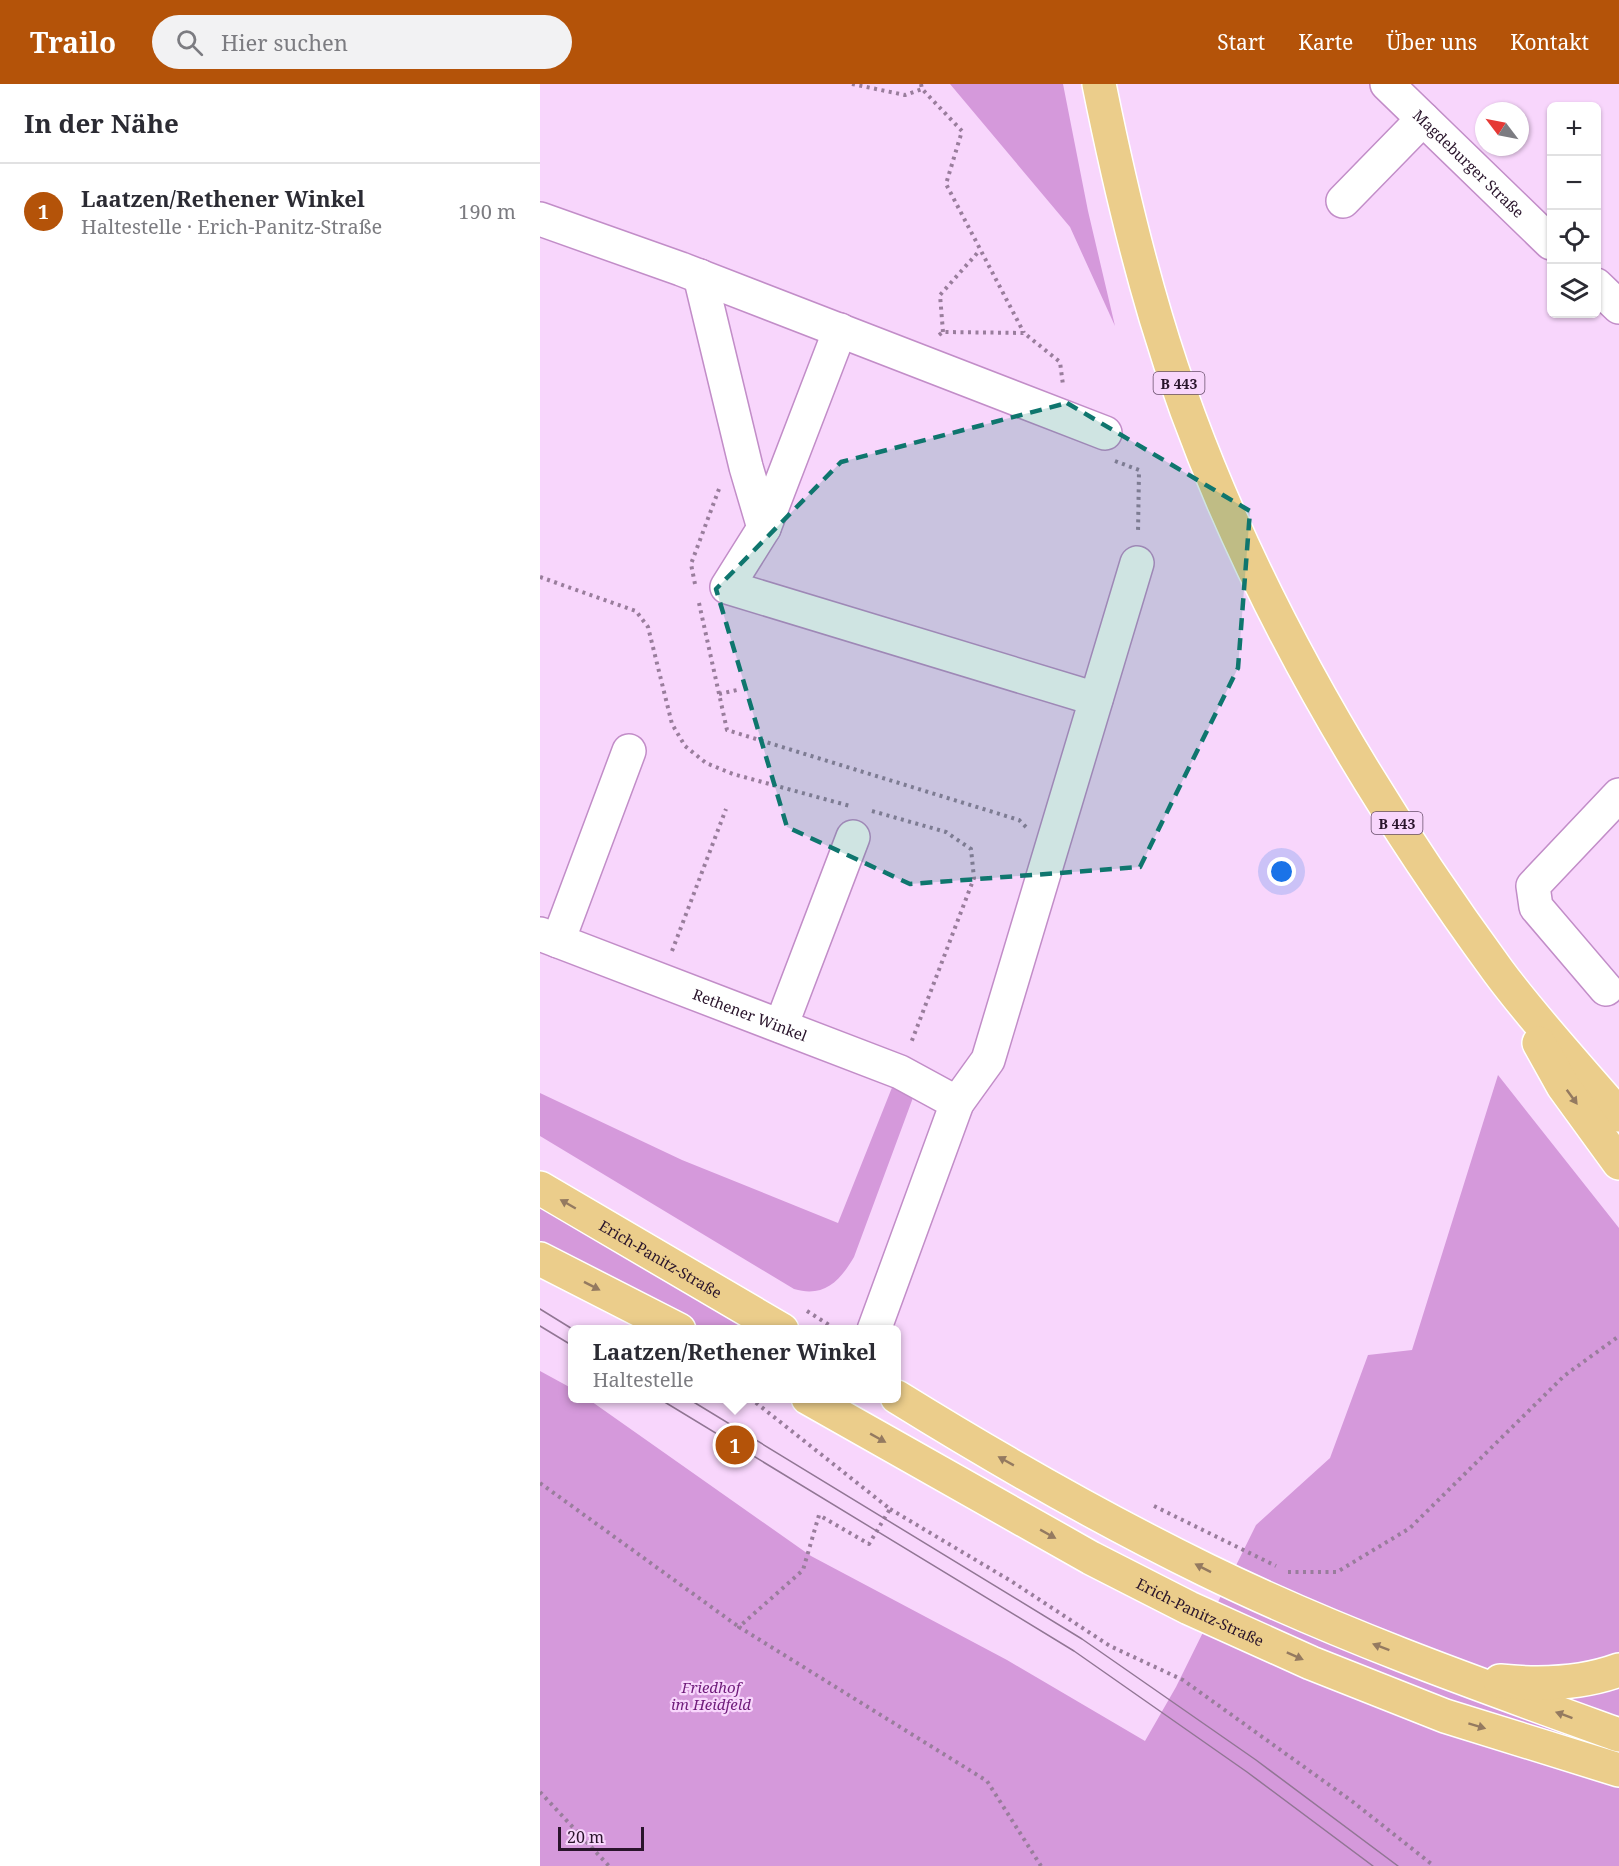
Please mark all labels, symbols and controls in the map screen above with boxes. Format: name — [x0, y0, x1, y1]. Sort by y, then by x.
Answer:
search box — [152, 15, 572, 69]
text: Trailo — [30, 23, 116, 61]
icon: search — [173, 26, 206, 59]
text: Hier suchen — [221, 27, 348, 57]
text: Start — [1217, 28, 1265, 56]
text: Karte — [1298, 28, 1353, 56]
text: Über uns — [1386, 28, 1477, 56]
text: Kontakt — [1510, 28, 1589, 56]
north arrow — [1475, 102, 1529, 156]
map controls — [1547, 102, 1601, 318]
button: + — [1547, 102, 1601, 156]
text: In der Nähe — [24, 105, 179, 141]
street label: Magdeburger Straße — [1409, 105, 1529, 222]
button: − — [1547, 156, 1601, 210]
text: Laatzen/Rethener Winkel — [81, 183, 365, 213]
text: 1 — [38, 198, 49, 225]
text: 190 m — [458, 198, 516, 225]
button: locate — [1547, 210, 1601, 264]
text: Haltestelle · Erich-Panitz-Straße — [81, 213, 382, 240]
button: layers — [1547, 264, 1601, 318]
road number: B 443 — [1154, 372, 1204, 394]
road number: B 443 — [1372, 812, 1422, 834]
your location — [1267, 857, 1296, 886]
street label: Rethener Winkel — [690, 984, 810, 1046]
one-way arrow — [1565, 1090, 1577, 1105]
one-way arrow — [560, 1200, 577, 1210]
street label: Erich-Panitz-Straße — [596, 1215, 726, 1303]
one-way arrow — [584, 1281, 601, 1291]
popup — [568, 1325, 901, 1403]
text: Laatzen/Rethener Winkel — [593, 1336, 876, 1366]
text: Haltestelle — [593, 1366, 694, 1393]
pin: 1 — [716, 1422, 754, 1468]
one-way arrow — [870, 1433, 886, 1444]
one-way arrow — [998, 1456, 1014, 1467]
one-way arrow — [1040, 1529, 1057, 1539]
one-way arrow — [1194, 1564, 1211, 1573]
street label: Erich-Panitz-Straße — [1133, 1573, 1267, 1651]
one-way arrow — [1372, 1641, 1390, 1651]
one-way arrow — [1287, 1651, 1305, 1661]
park label: Friedhof im Heidfeld — [671, 1677, 751, 1714]
one-way arrow — [1555, 1709, 1573, 1719]
one-way arrow — [1468, 1722, 1486, 1731]
scale bar — [558, 1824, 644, 1852]
text: 20 m — [567, 1826, 604, 1848]

